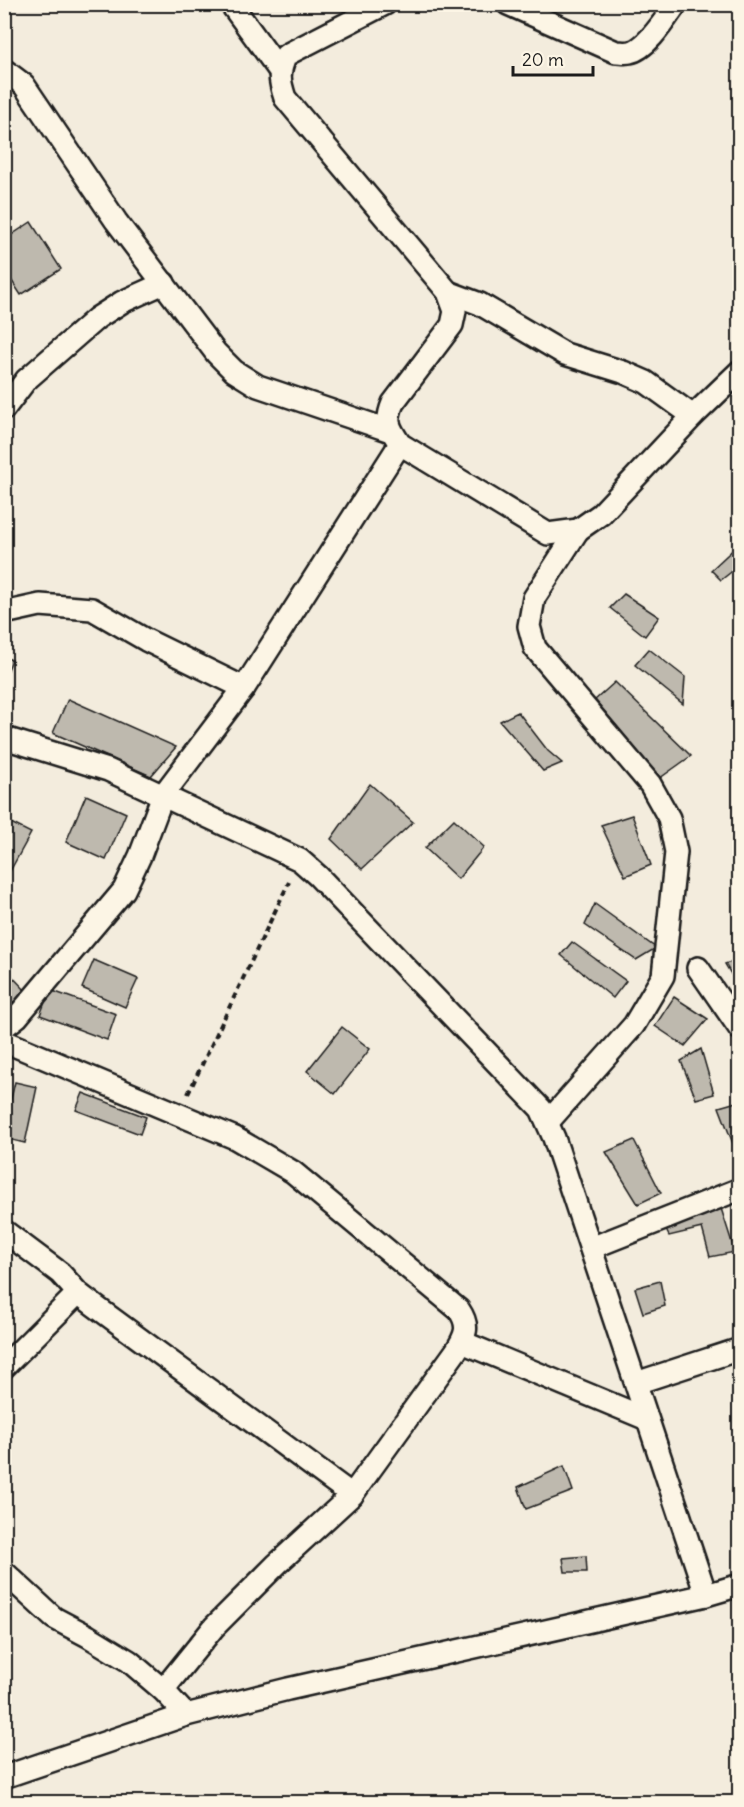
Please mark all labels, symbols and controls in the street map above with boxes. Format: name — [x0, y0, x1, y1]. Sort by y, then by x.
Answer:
scale bar — [513, 39, 592, 77]
text: 20 m — [522, 48, 564, 71]

